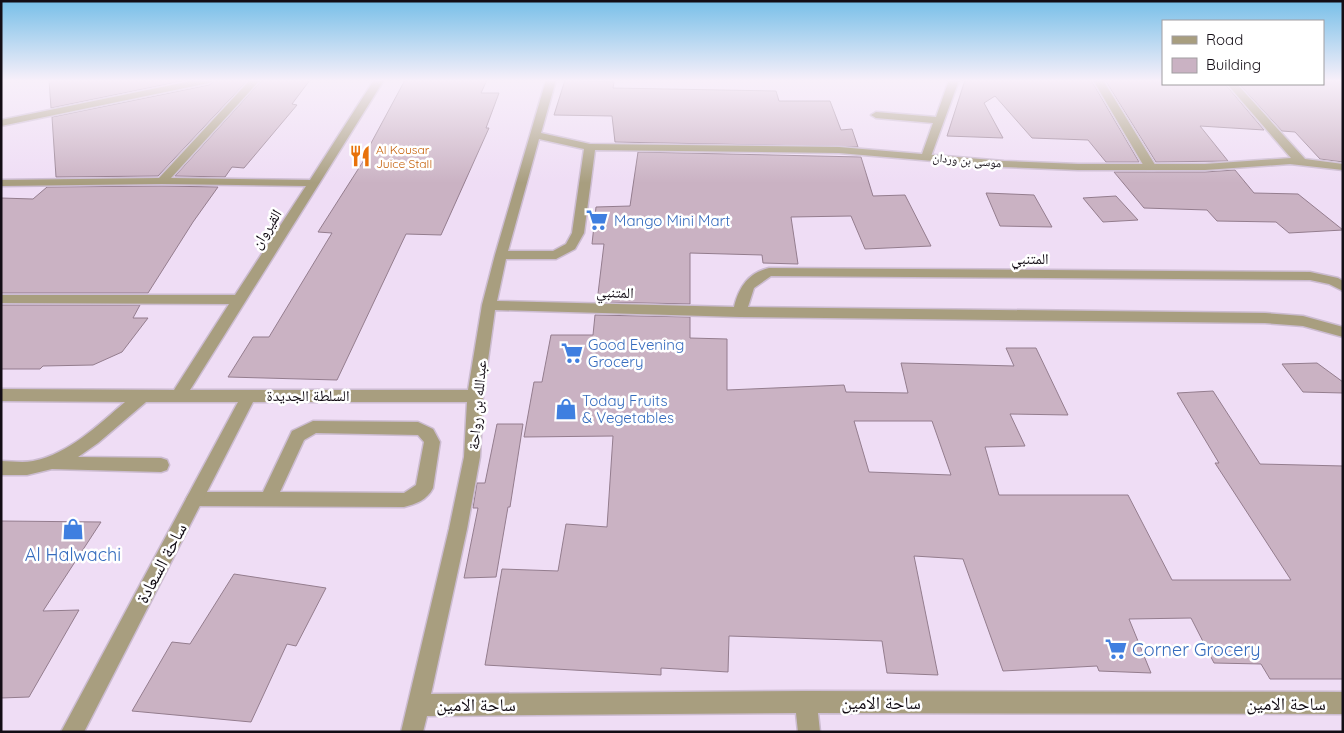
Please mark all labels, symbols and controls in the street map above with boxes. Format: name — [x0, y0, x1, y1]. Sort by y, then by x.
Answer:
legend — [1162, 20, 1324, 85]
text: Road — [1206, 30, 1243, 49]
text: Building — [1206, 55, 1261, 74]
place label: Al Kousar Juice Stall — [376, 142, 432, 171]
restaurant icon: Al Kousar Juice Stall — [347, 143, 373, 169]
street label: موسى بن وردان — [932, 150, 1002, 171]
street label: القيروان — [246, 206, 286, 253]
supermarket icon: Mango Mini Mart — [584, 207, 610, 233]
place label: Mango Mini Mart — [614, 211, 730, 230]
street label: المتنبي — [1011, 249, 1049, 270]
street label: المتنبي — [596, 282, 634, 305]
place label: Good Evening Grocery — [588, 335, 684, 371]
supermarket icon: Good Evening Grocery — [559, 340, 585, 366]
street label: عبدالله بن رواحة — [464, 359, 491, 451]
street label: السلطة الجديدة — [267, 386, 349, 405]
place label: Today Fruits & Vegetables — [582, 391, 674, 427]
shop icon: Today Fruits & Vegetables — [553, 396, 579, 422]
shop icon: Al Halwachi — [60, 516, 86, 542]
street label: ساحة السعادة — [130, 519, 192, 607]
place label: Al Halwachi — [25, 543, 121, 566]
supermarket icon: Corner Grocery — [1103, 636, 1129, 662]
place label: Corner Grocery — [1132, 638, 1261, 661]
street label: ساحة الامين — [841, 691, 921, 714]
street label: ساحة الامين — [1246, 692, 1326, 715]
street label: ساحة الامين — [436, 693, 516, 716]

